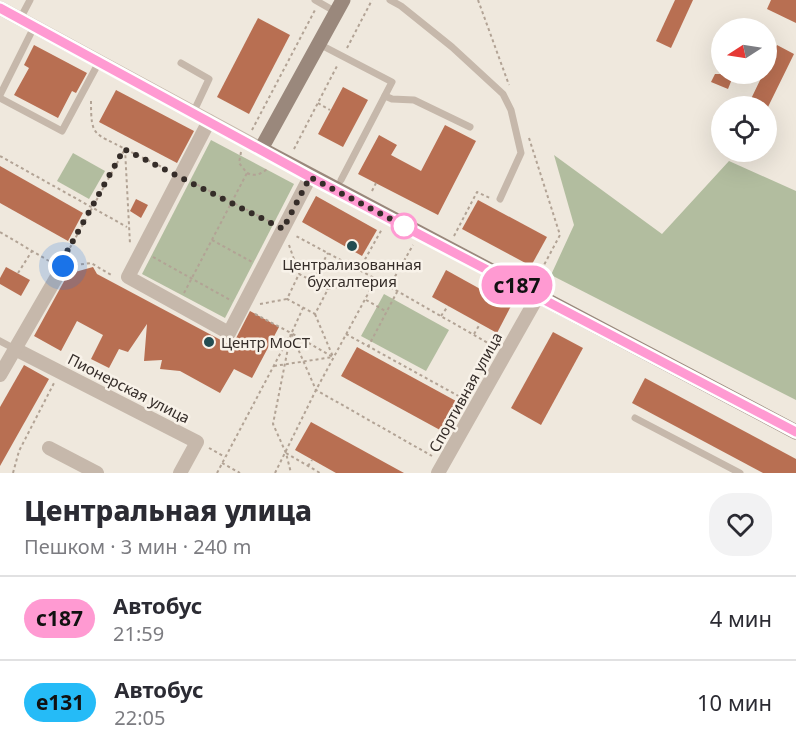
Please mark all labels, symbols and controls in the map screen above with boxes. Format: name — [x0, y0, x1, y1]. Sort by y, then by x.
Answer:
north arrow — [711, 18, 777, 84]
map controls — [711, 18, 777, 162]
button: locate — [711, 96, 777, 162]
unlabelled marker — [391, 213, 417, 239]
marker: Централизованная бухгалтерия — [345, 239, 359, 253]
your location — [48, 251, 78, 281]
place label: Централизованная бухгалтерия — [282, 254, 422, 291]
line badge: с187 — [475, 266, 559, 304]
text: с187 — [493, 271, 541, 299]
street label: Спортивная улица — [424, 329, 506, 455]
place label: Центр МоСТ — [221, 332, 311, 352]
marker: Центр МоСТ — [202, 335, 216, 349]
street label: Пионерская улица — [65, 349, 193, 427]
text: Центральная улица — [24, 491, 312, 529]
button: heart — [709, 493, 772, 556]
text: Пешком · 3 мин · 240 m — [24, 533, 251, 560]
text: Автобус — [113, 590, 202, 620]
text: 4 мин — [710, 603, 772, 633]
text: с187 — [36, 604, 83, 632]
text: 21:59 — [113, 620, 164, 647]
text: Автобус — [114, 674, 203, 704]
text: 10 мин — [697, 687, 772, 717]
text: е131 — [36, 688, 84, 716]
text: 22:05 — [114, 704, 165, 731]

